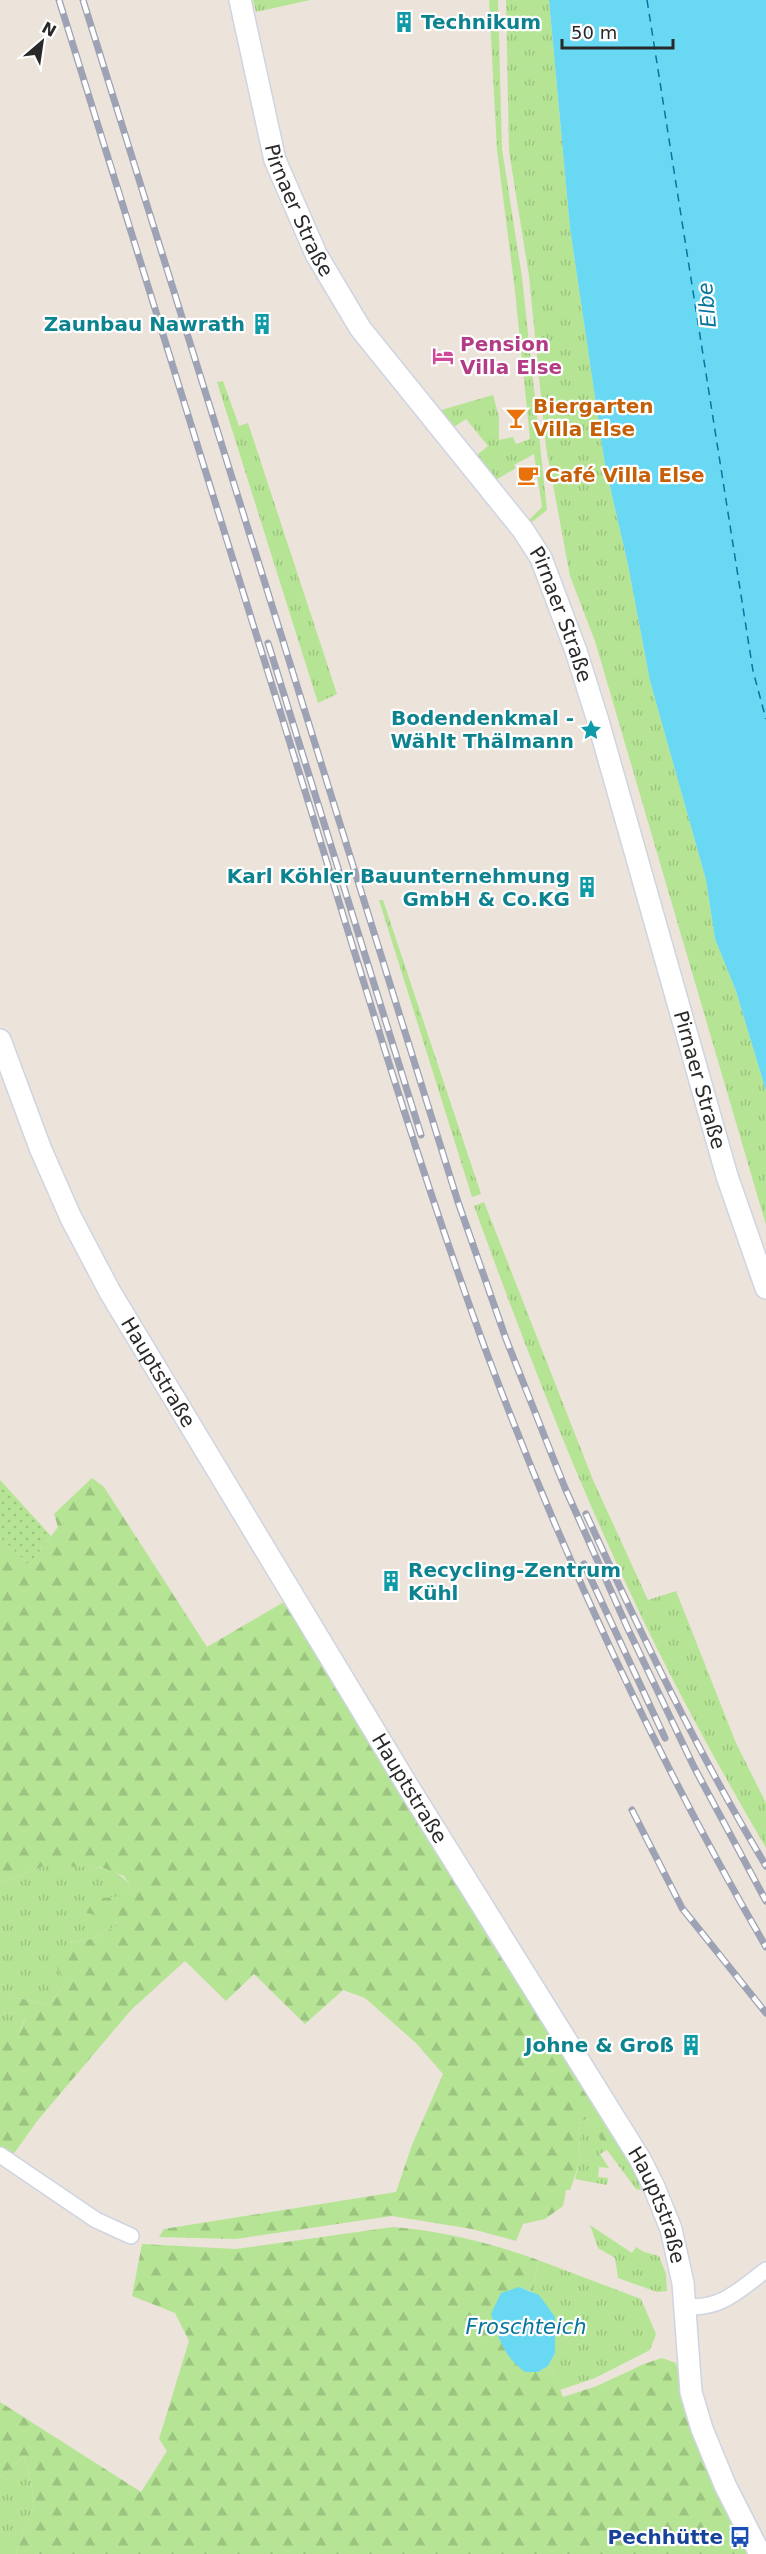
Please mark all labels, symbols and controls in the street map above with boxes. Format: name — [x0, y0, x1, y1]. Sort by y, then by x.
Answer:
building icon: Technikum — [392, 10, 416, 34]
place label: Technikum — [421, 10, 541, 34]
north arrow — [12, 12, 72, 72]
scale bar — [562, 12, 673, 50]
text: N — [39, 18, 59, 41]
text: 50 m — [571, 22, 617, 43]
street label: Pirnaer Straße — [260, 142, 339, 281]
water label: Elbe — [693, 281, 721, 329]
place label: Zaunbau Nawrath — [44, 312, 245, 336]
building icon: Zaunbau Nawrath — [250, 312, 274, 336]
place label: Pension Villa Else — [460, 332, 562, 379]
hotel icon: Pension Villa Else — [431, 344, 455, 368]
place label: Biergarten Villa Else — [533, 394, 654, 441]
bar icon: Biergarten Villa Else — [504, 406, 528, 430]
cafe icon: Café Villa Else — [516, 463, 540, 487]
place label: Café Villa Else — [545, 463, 705, 487]
street label: Pirnaer Straße — [525, 542, 597, 685]
place label: Bodendenkmal - Wählt Thälmann — [390, 706, 574, 753]
place icon: Bodendenkmal - Wählt Thälmann — [579, 718, 603, 742]
place label: Karl Köhler Bauunternehmung GmbH & Co.KG — [227, 864, 570, 911]
building icon: Karl Köhler Bauunternehmung GmbH & Co.KG — [575, 875, 599, 899]
street label: Pirnaer Straße — [669, 1008, 731, 1152]
street label: Hauptstraße — [116, 1313, 201, 1432]
place label: Recycling-Zentrum Kühl — [408, 1558, 621, 1605]
building icon: Recycling-Zentrum Kühl — [379, 1569, 403, 1593]
street label: Hauptstraße — [367, 1729, 452, 1847]
place label: Johne & Groß — [523, 2033, 674, 2057]
building icon: Johne & Groß — [679, 2033, 703, 2057]
street label: Hauptstraße — [623, 2142, 690, 2266]
water label: Froschteich — [465, 2315, 587, 2339]
place label: Pechhütte — [608, 2525, 723, 2549]
bus stop icon: Pechhütte — [728, 2525, 752, 2549]

